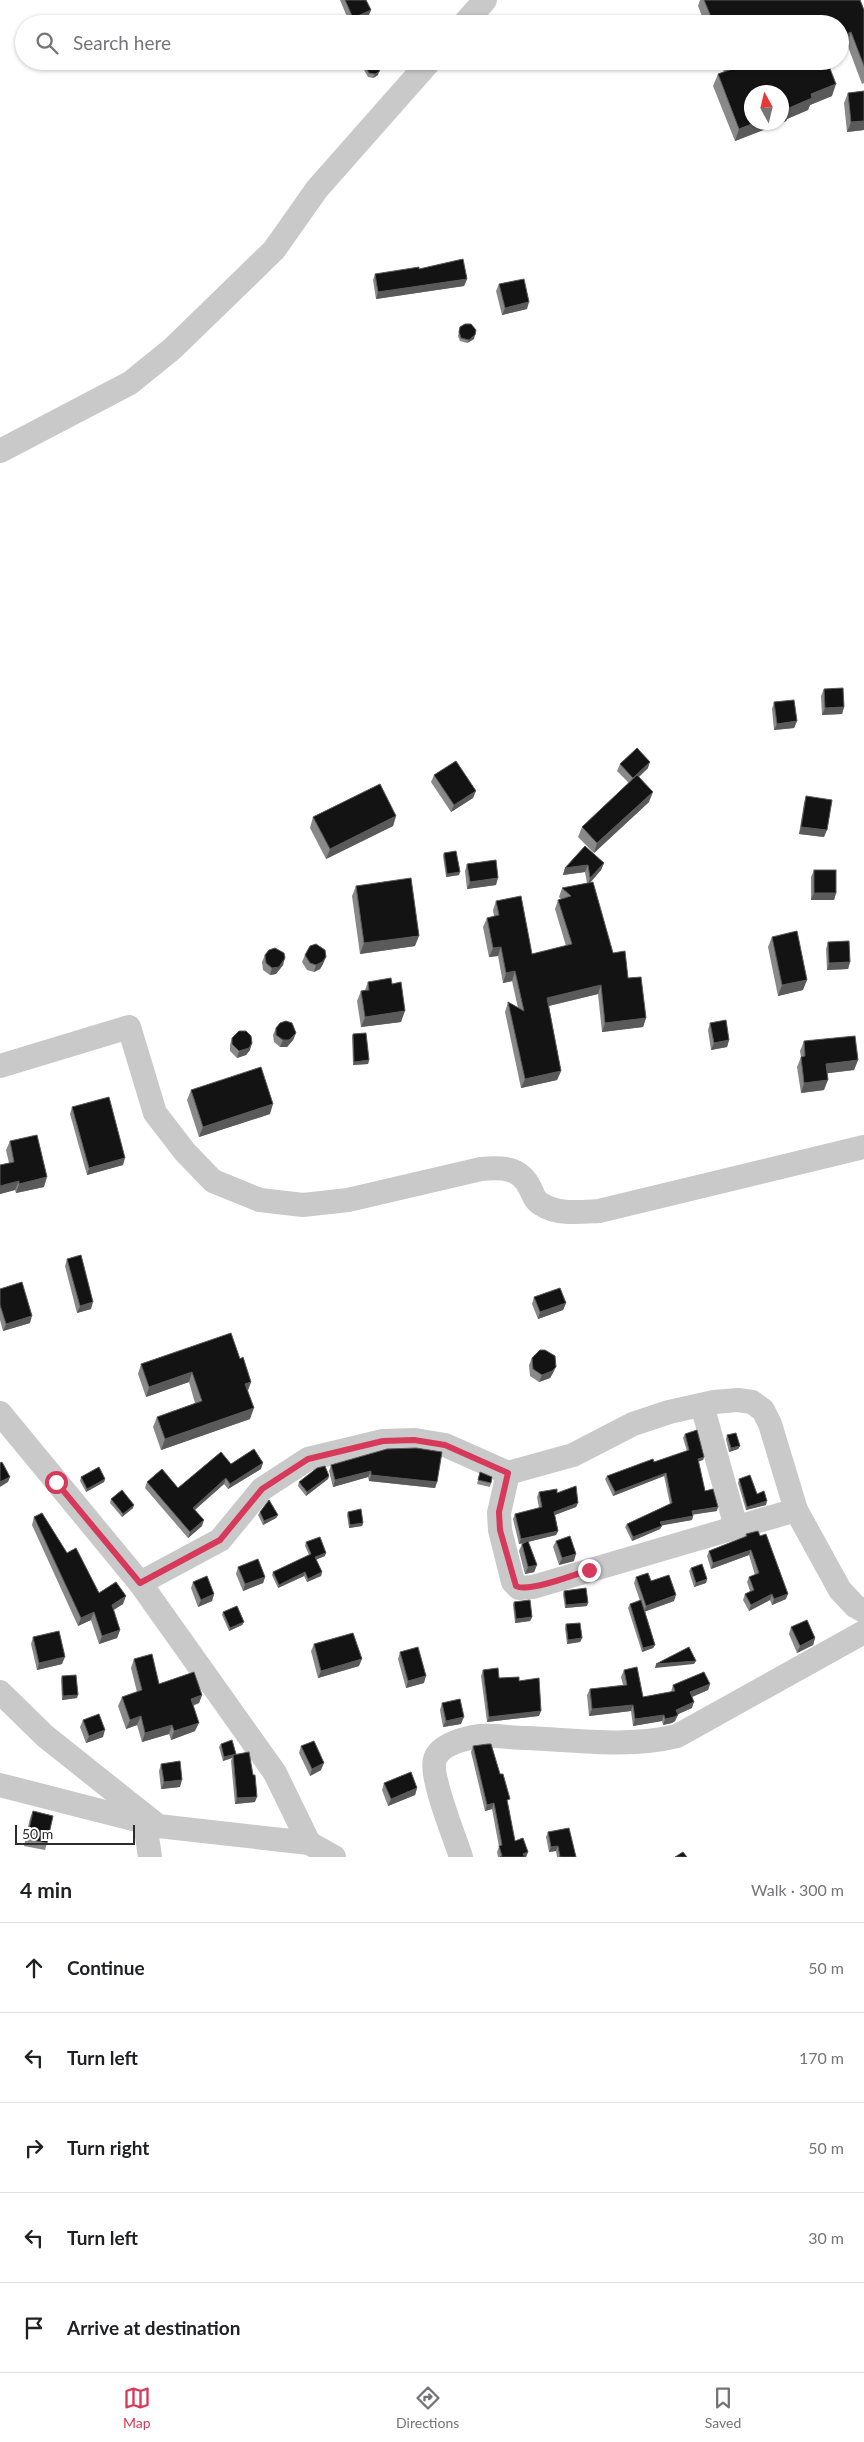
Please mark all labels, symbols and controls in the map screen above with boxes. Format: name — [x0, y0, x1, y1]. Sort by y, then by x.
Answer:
search box — [15, 15, 849, 70]
icon: search — [33, 29, 61, 57]
text: Search here — [73, 31, 171, 54]
north arrow — [744, 85, 789, 130]
route start — [45, 1471, 68, 1494]
route end — [578, 1559, 601, 1582]
scale bar — [15, 1822, 135, 1845]
text: 50 m — [22, 1825, 53, 1842]
text: 4 min — [20, 1877, 72, 1902]
text: Walk · 300 m — [751, 1880, 844, 1899]
icon: ahead — [20, 1954, 48, 1982]
text: Continue — [67, 1956, 145, 1979]
text: 50 m — [808, 1958, 844, 1977]
icon: left — [20, 2044, 48, 2072]
text: Turn left — [67, 2046, 138, 2069]
text: 170 m — [799, 2048, 844, 2067]
icon: right — [20, 2134, 48, 2162]
text: Turn right — [67, 2136, 149, 2159]
text: 50 m — [808, 2138, 844, 2157]
icon: left — [20, 2224, 48, 2252]
text: Turn left — [67, 2226, 138, 2249]
text: 30 m — [808, 2228, 844, 2247]
icon: arrive — [20, 2314, 48, 2342]
text: Arrive at destination — [67, 2316, 240, 2339]
tab: Map — [123, 2384, 151, 2431]
tab: Directions — [396, 2384, 459, 2431]
tab: Saved — [705, 2384, 741, 2431]

